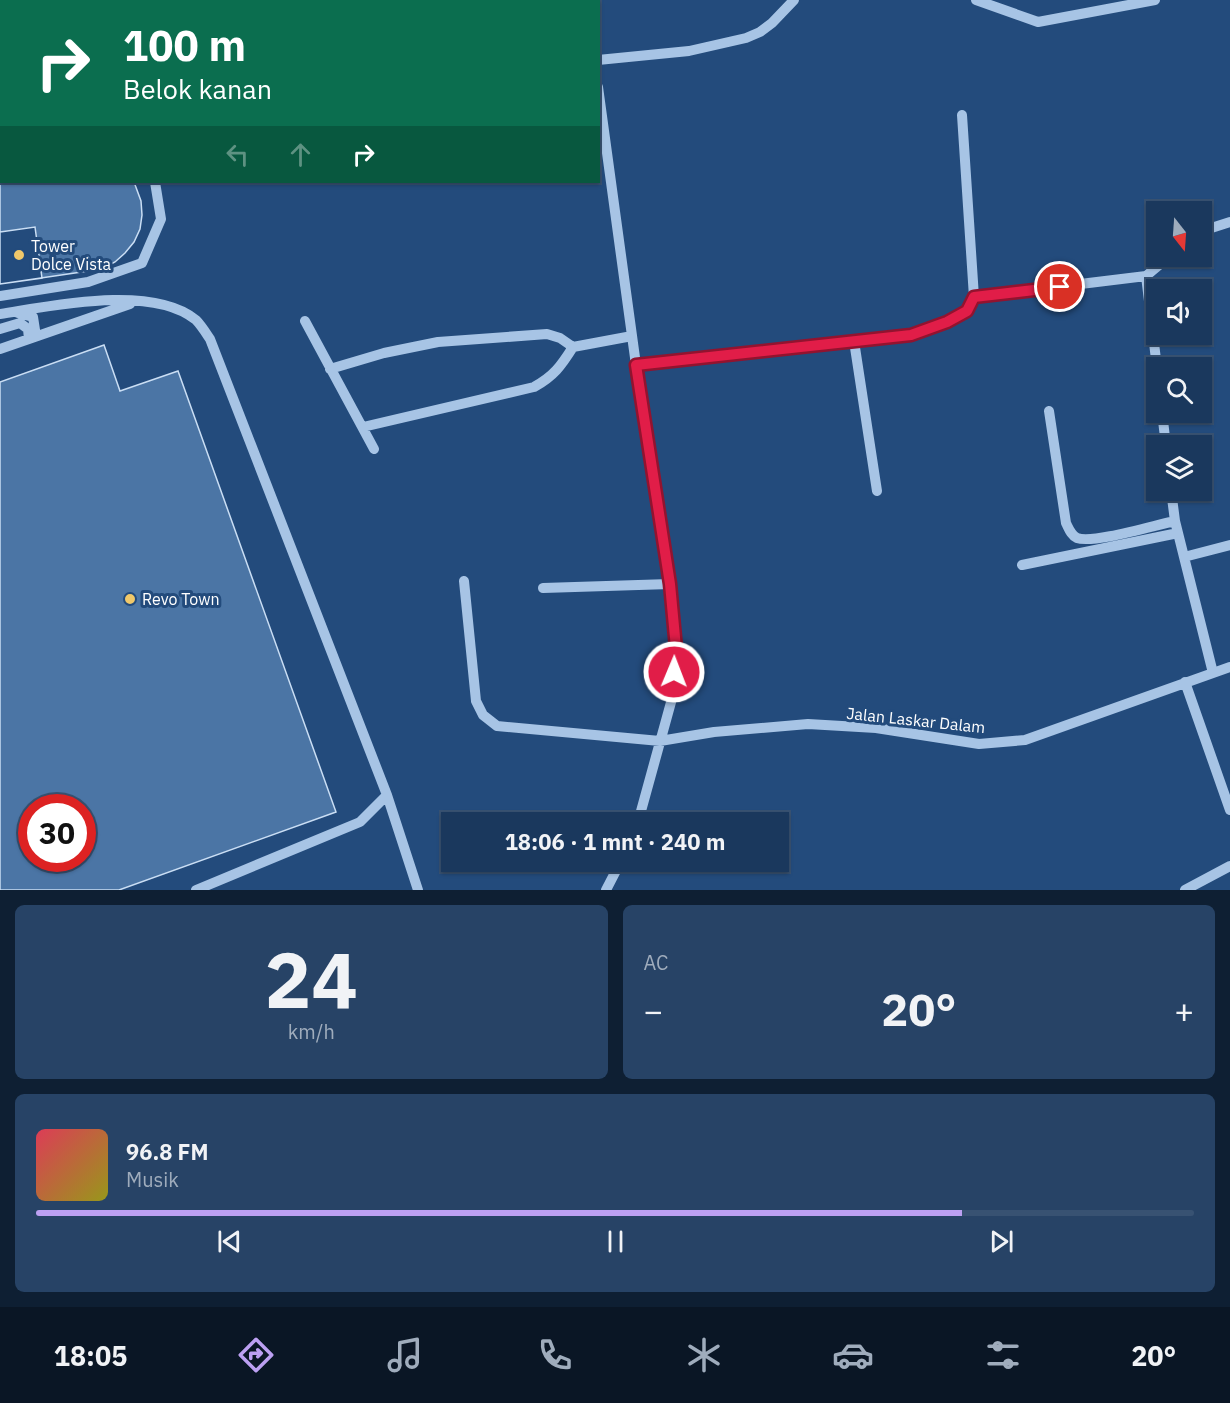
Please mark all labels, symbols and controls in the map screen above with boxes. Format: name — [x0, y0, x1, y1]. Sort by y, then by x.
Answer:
text: 100 m — [123, 18, 246, 73]
icon: right — [24, 24, 102, 102]
text: Belok kanan — [123, 71, 272, 106]
icon: left — [221, 138, 254, 171]
icon: ahead — [284, 138, 317, 171]
icon: right — [347, 138, 380, 171]
north arrow — [1146, 201, 1212, 267]
map controls — [1146, 201, 1212, 501]
place label: Tower Dolce Vista — [31, 236, 112, 274]
marker: Tower Dolce Vista — [12, 248, 26, 262]
pin — [1034, 261, 1085, 312]
icon: arrive — [1043, 270, 1076, 303]
button: sound — [1146, 279, 1212, 345]
button: search — [1146, 357, 1212, 423]
button: layers — [1146, 435, 1212, 501]
place label: Revo Town — [142, 589, 220, 609]
marker: Revo Town — [123, 592, 137, 606]
position arrow — [642, 640, 706, 704]
street label: Jalan Laskar Dalam — [846, 703, 986, 737]
speed limit sign: 30 — [18, 794, 96, 872]
text: 18:06 · 1 mnt · 240 m — [505, 827, 725, 856]
text: 24 — [264, 928, 358, 1029]
text: AC — [644, 949, 668, 976]
text: 20° — [881, 980, 956, 1038]
text: − — [644, 989, 663, 1032]
text: + — [1174, 989, 1194, 1032]
text: km/h — [288, 1018, 335, 1045]
text: 96.8 FM — [126, 1137, 209, 1166]
text: Musik — [126, 1166, 179, 1193]
icon: previous — [213, 1225, 246, 1258]
icon: pause — [599, 1225, 632, 1258]
icon: next — [985, 1225, 1018, 1258]
icon: directions — [235, 1334, 277, 1376]
icon: music — [384, 1334, 426, 1376]
icon: phone — [534, 1334, 576, 1376]
icon: climate — [683, 1334, 725, 1376]
icon: car — [832, 1334, 874, 1376]
icon: filters — [982, 1334, 1024, 1376]
text: 18:05 — [54, 1338, 127, 1373]
text: 20° — [1131, 1338, 1176, 1373]

